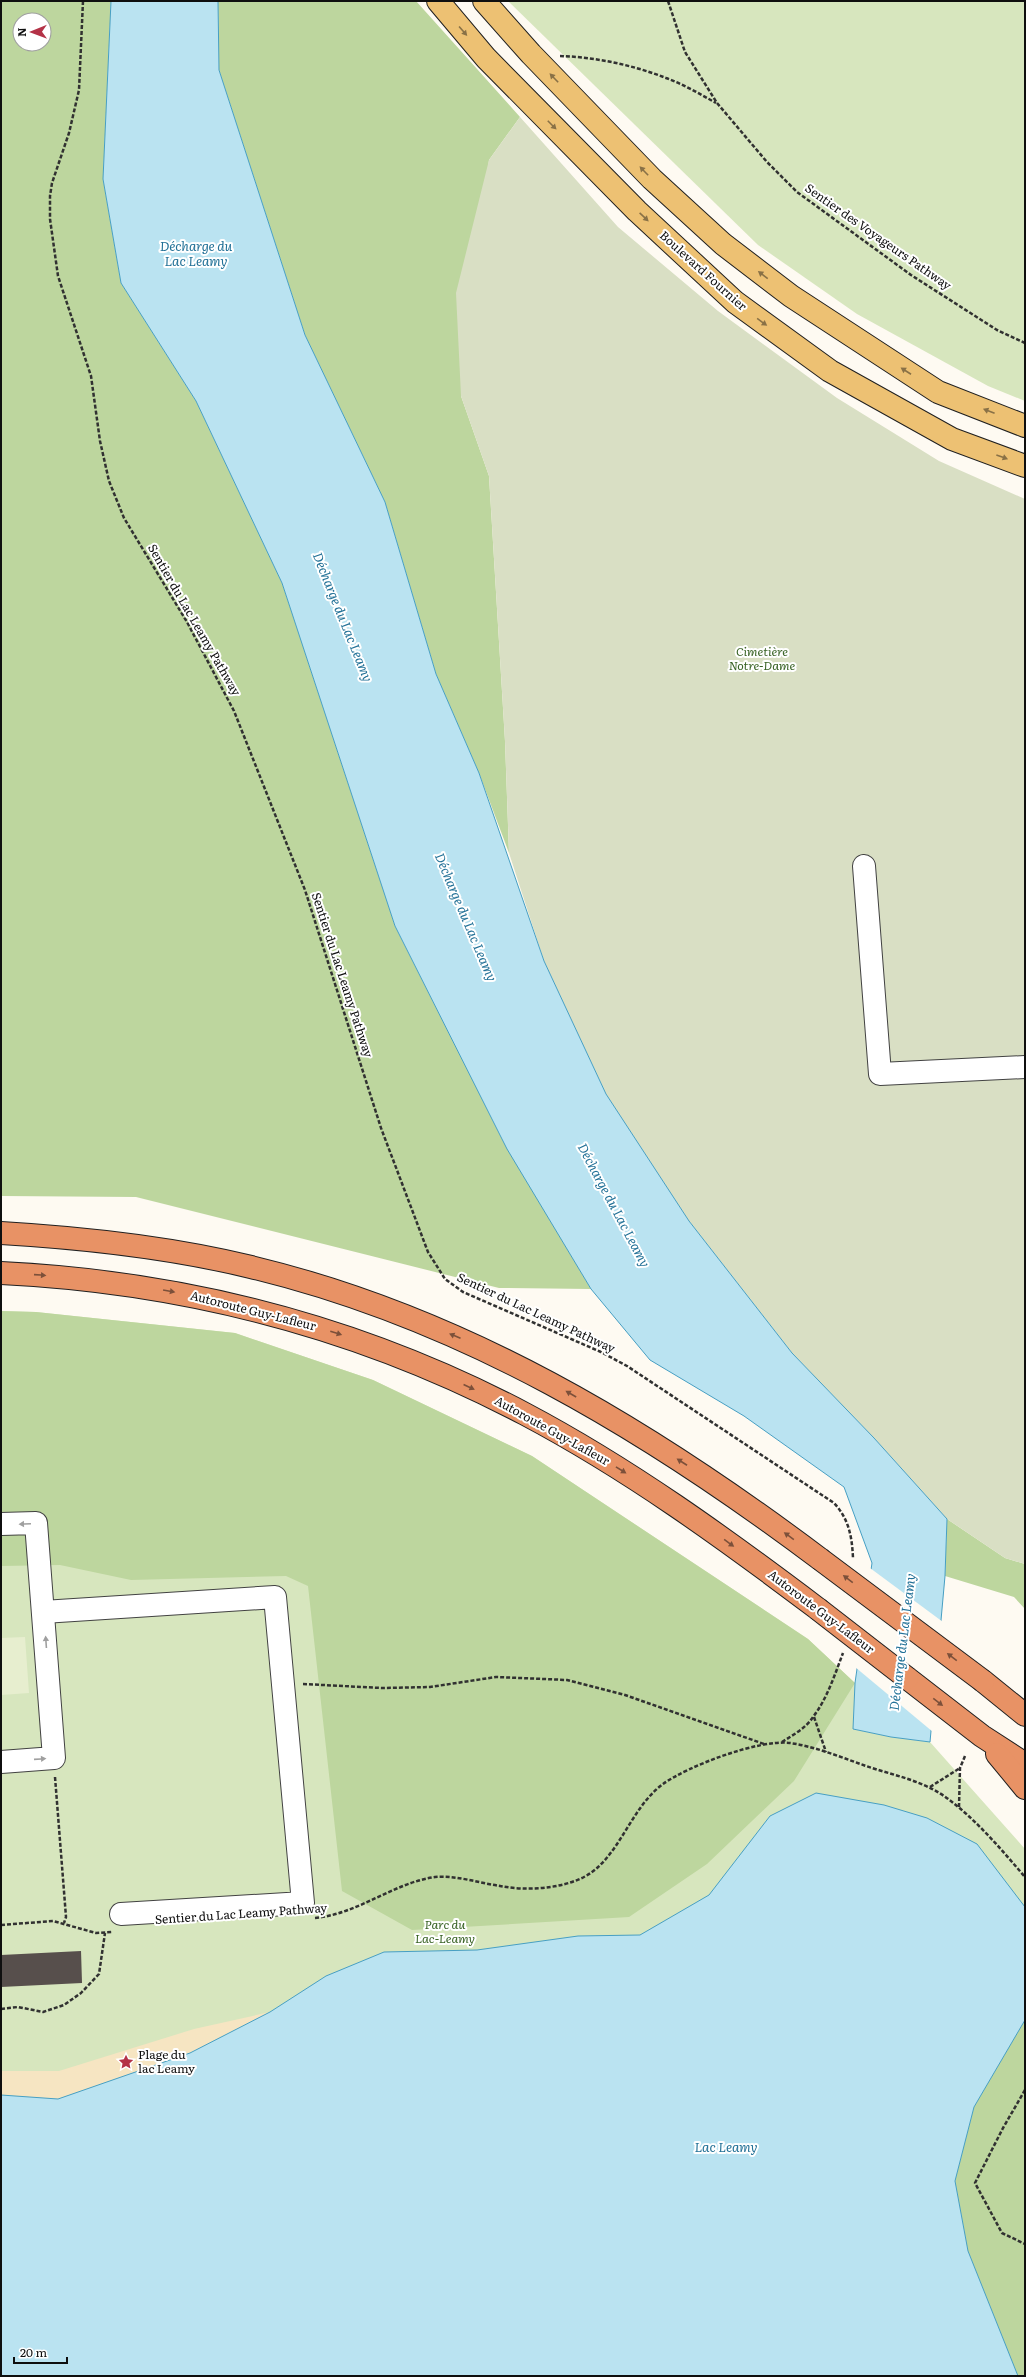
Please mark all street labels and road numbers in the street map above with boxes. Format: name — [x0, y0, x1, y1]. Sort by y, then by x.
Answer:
street label: Sentier des Voyageurs Pathway — [802, 179, 956, 294]
street label: Boulevard Fournier — [656, 226, 752, 315]
street label: Sentier du Lac Leamy Pathway — [144, 540, 246, 699]
street label: Sentier du Lac Leamy Pathway — [308, 890, 378, 1060]
street label: Sentier du Lac Leamy Pathway — [454, 1267, 619, 1357]
street label: Autoroute Guy-Lafleur — [188, 1286, 318, 1334]
street label: Autoroute Guy-Lafleur — [492, 1391, 614, 1469]
street label: Autoroute Guy-Lafleur — [765, 1565, 879, 1657]
street label: Sentier du Lac Leamy Pathway — [154, 1898, 328, 1928]

